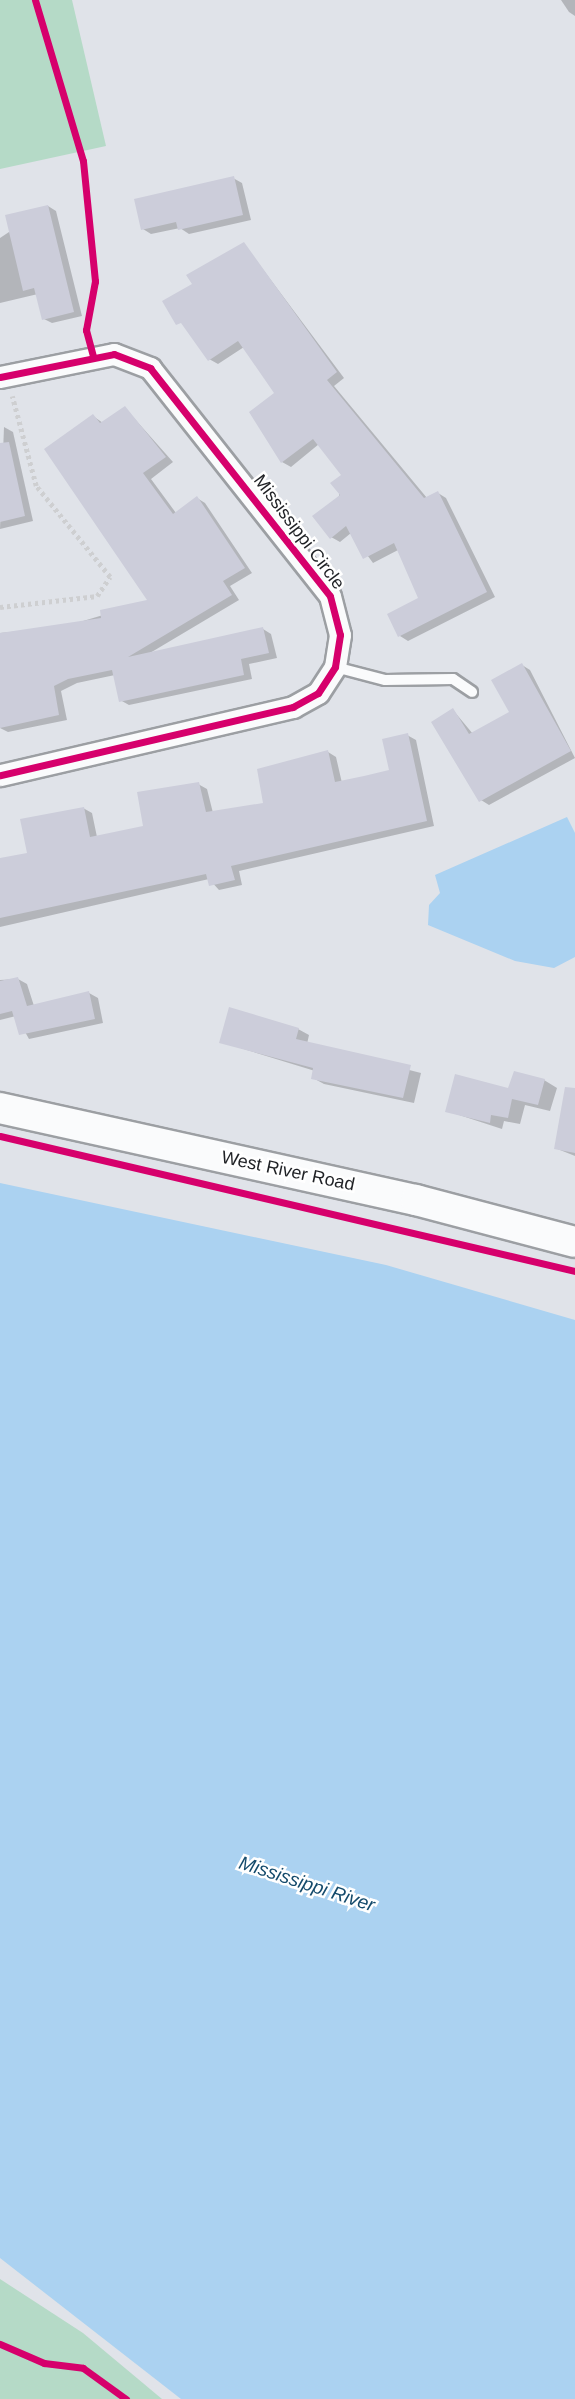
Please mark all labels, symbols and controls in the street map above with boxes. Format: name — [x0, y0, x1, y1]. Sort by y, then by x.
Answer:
street label: Mississippi Circle — [249, 470, 349, 594]
street label: West River Road — [219, 1146, 357, 1196]
water label: Mississippi River — [236, 1851, 378, 1917]

